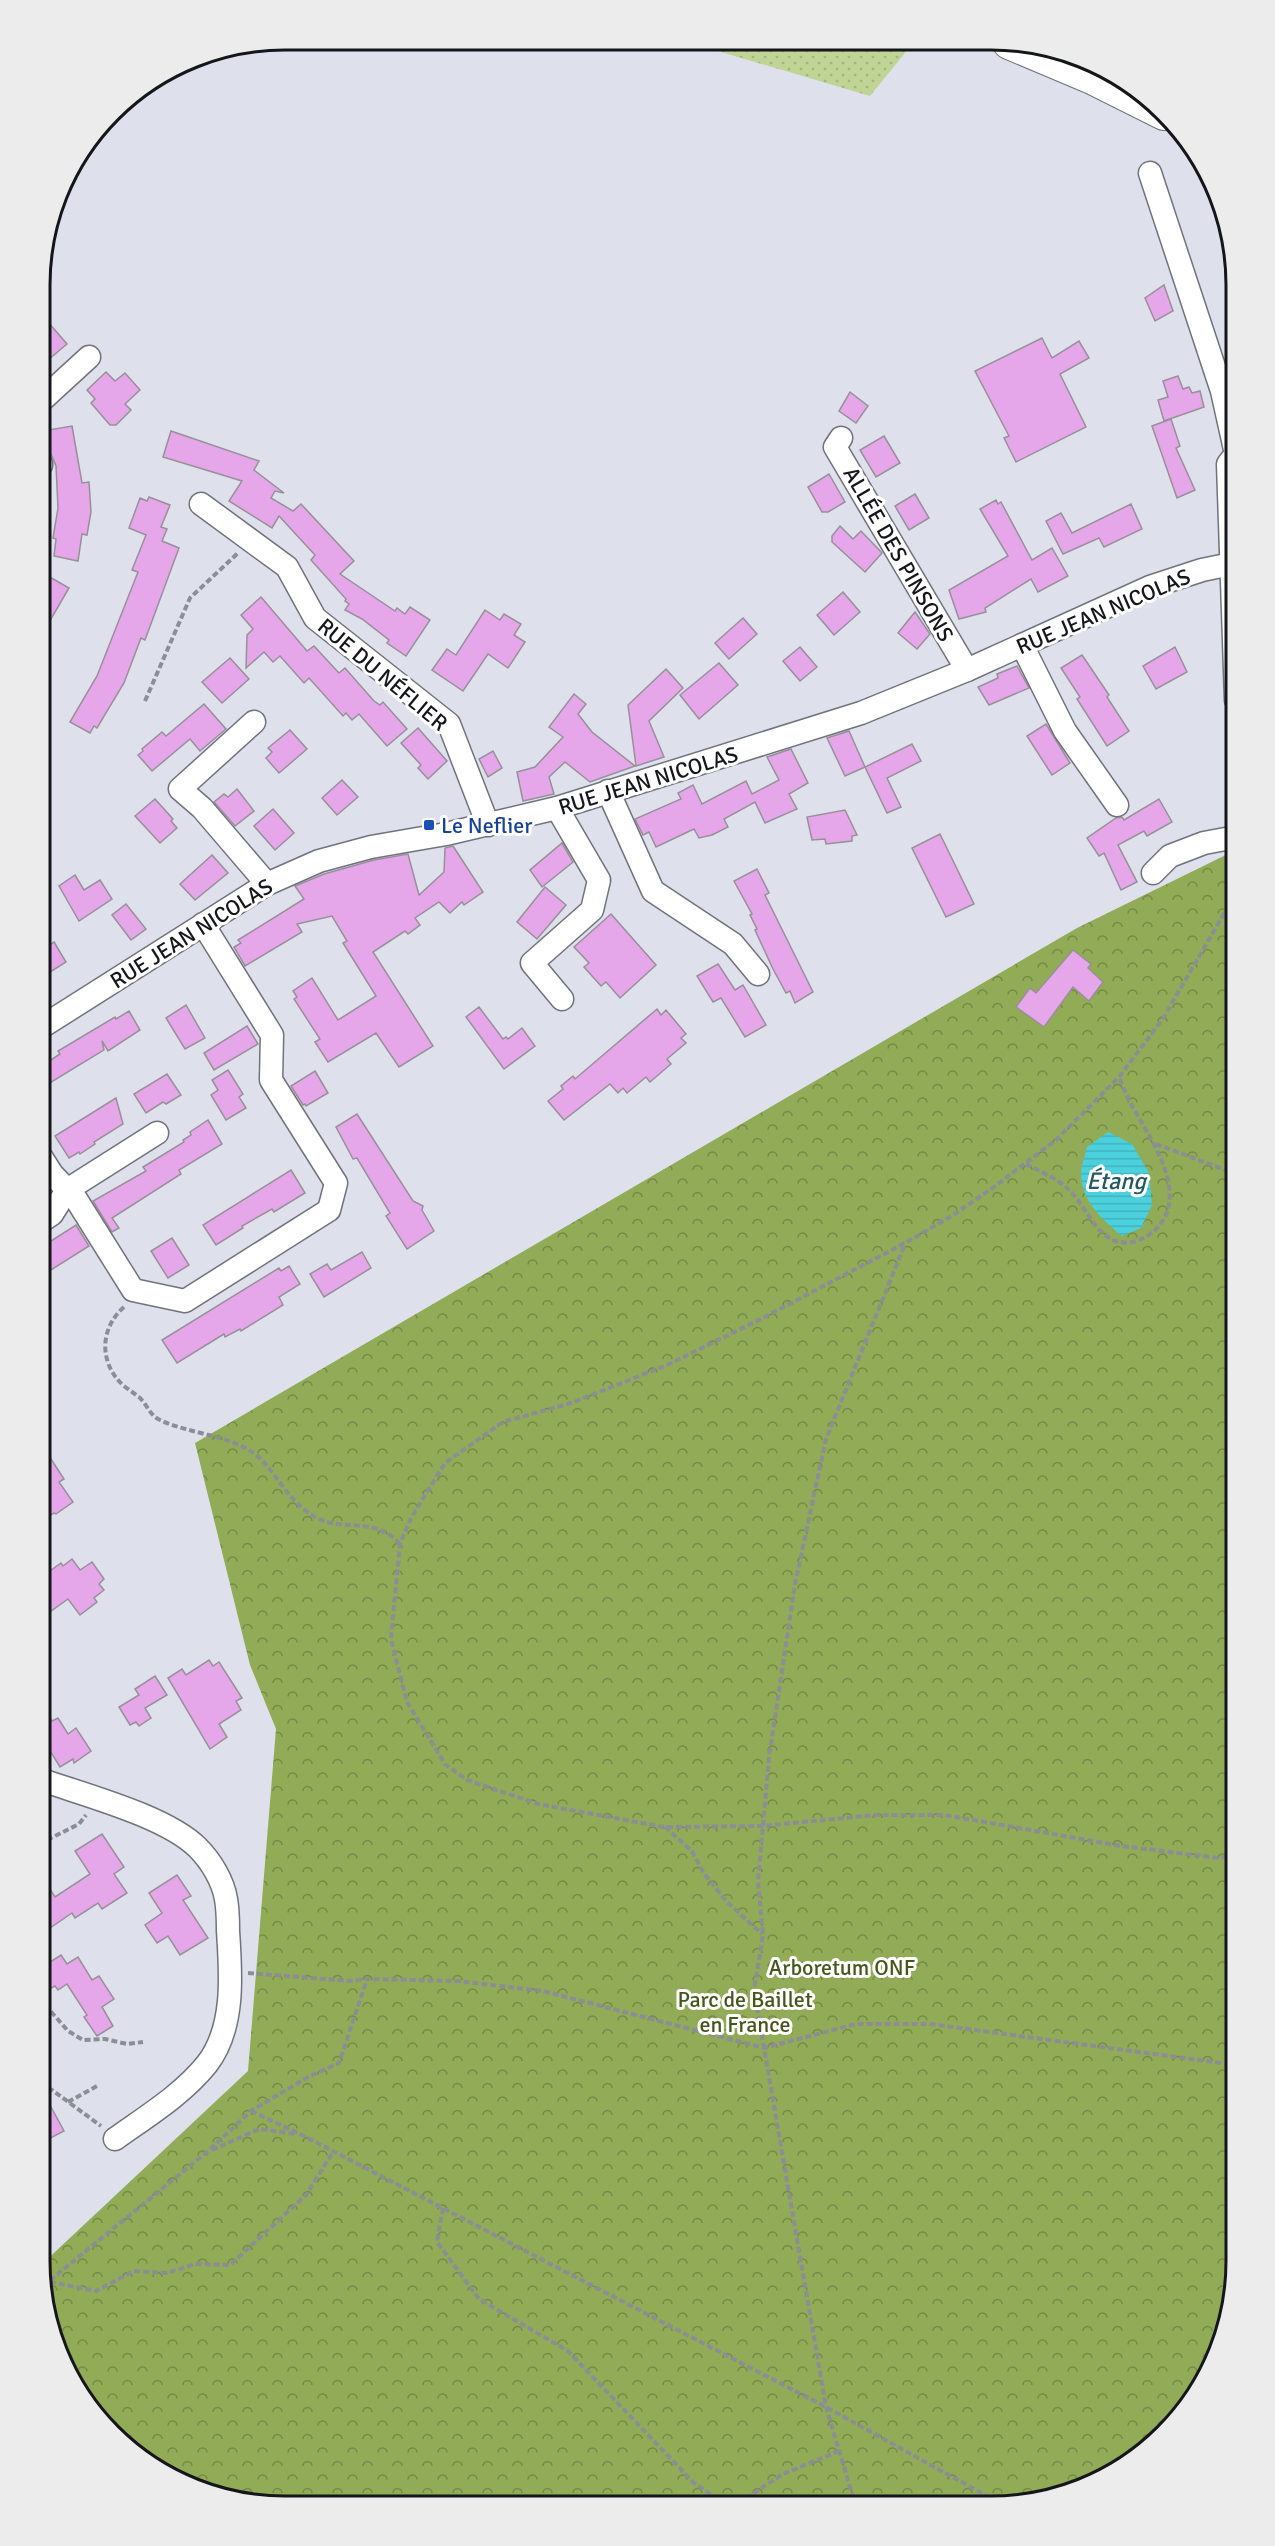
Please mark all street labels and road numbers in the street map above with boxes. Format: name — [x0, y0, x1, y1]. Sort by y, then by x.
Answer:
street label: ALLÉE DES PINSONS — [838, 462, 960, 646]
street label: RUE JEAN NICOLAS — [1012, 563, 1194, 660]
street label: RUE DU NÉFLIER — [312, 612, 453, 736]
street label: RUE JEAN NICOLAS — [555, 740, 741, 821]
street label: RUE JEAN NICOLAS — [105, 873, 277, 994]

